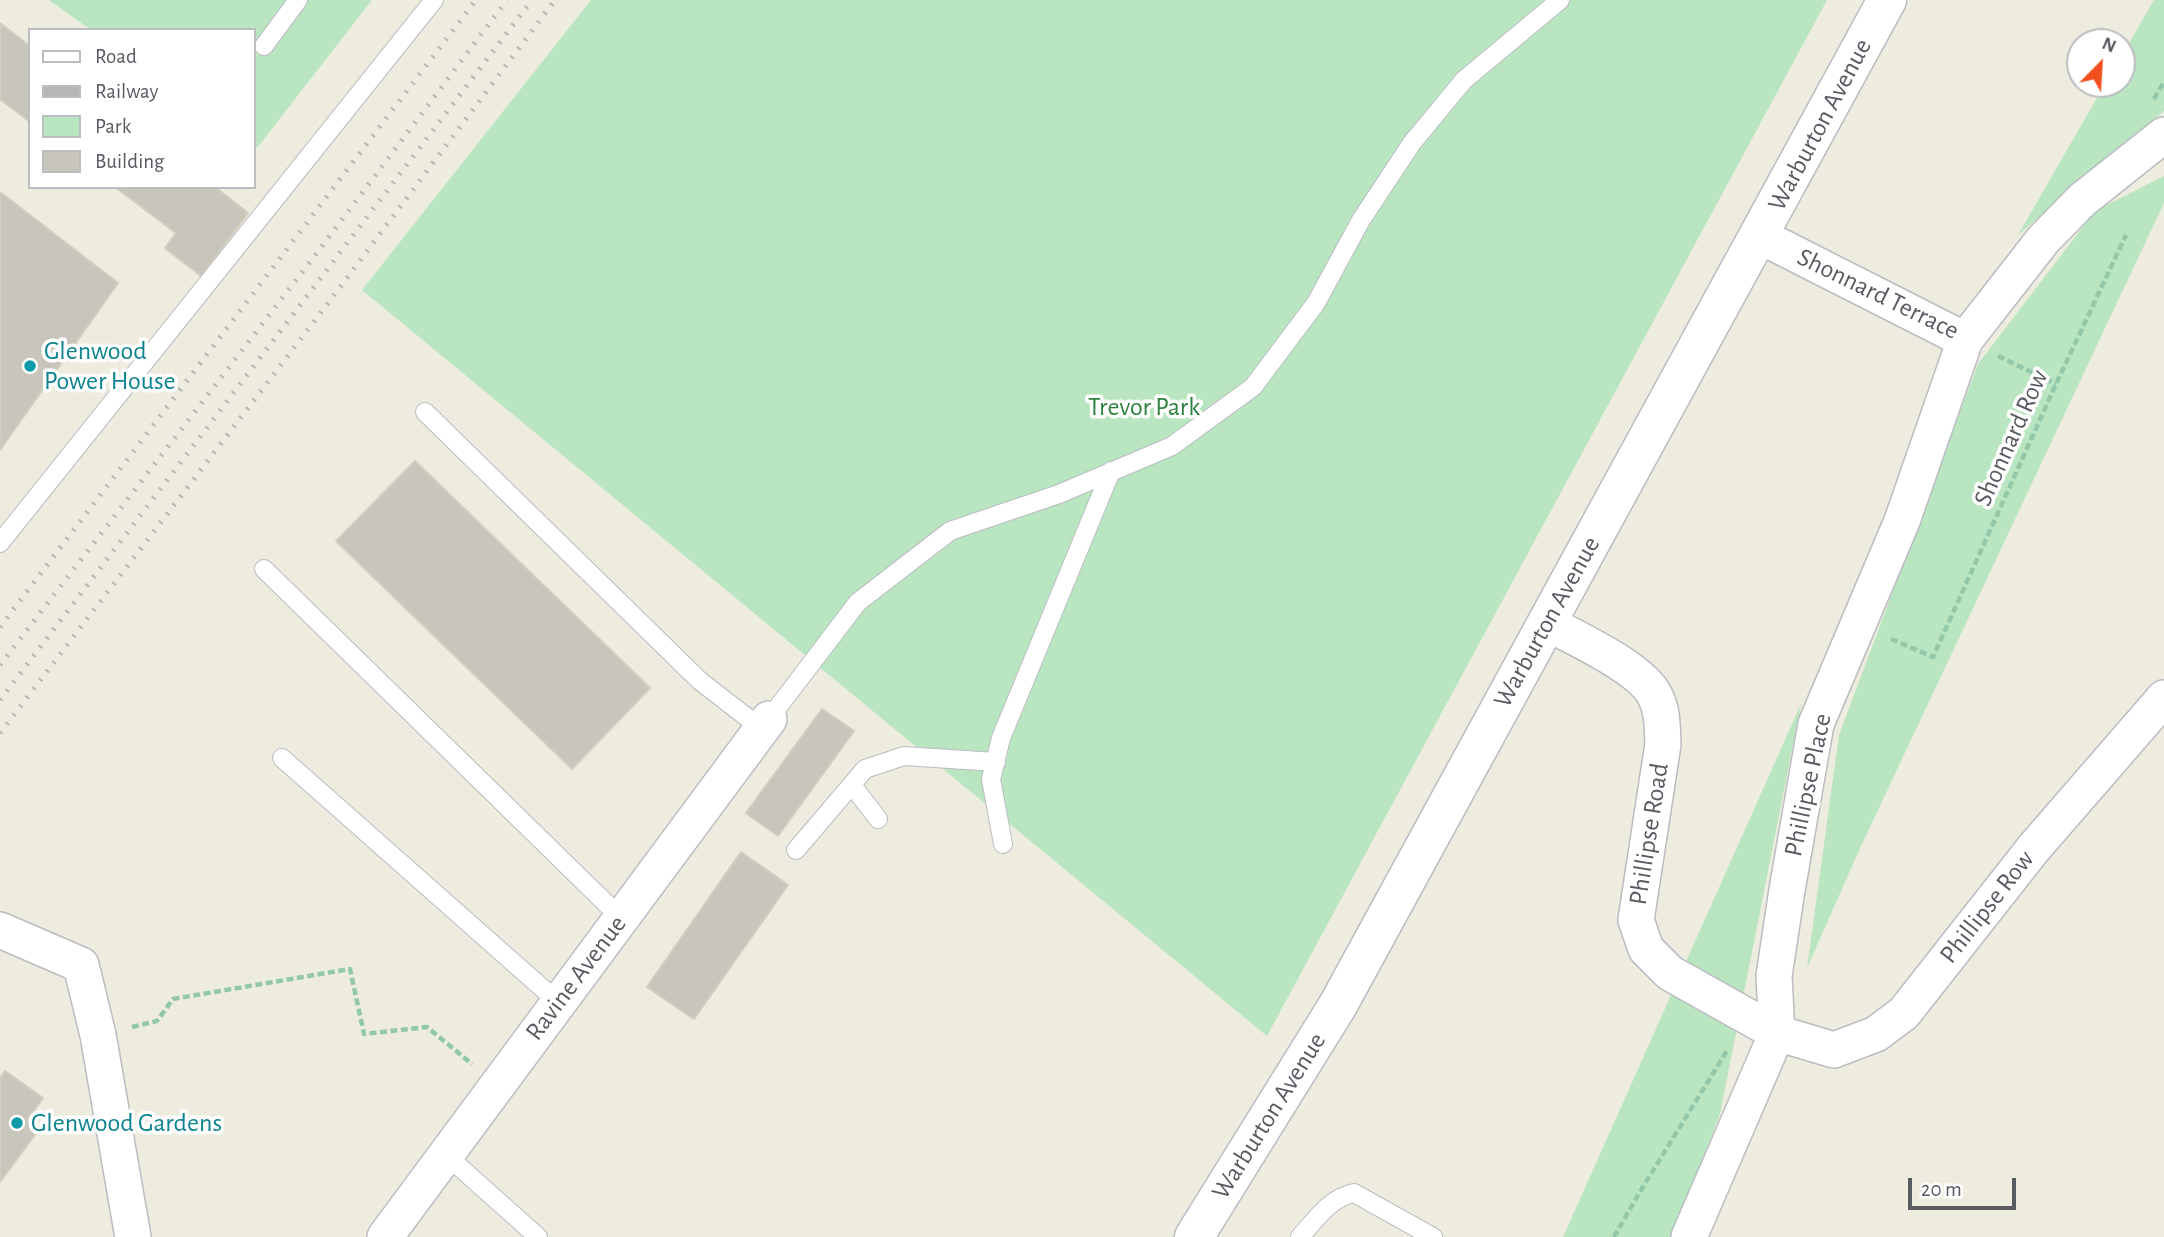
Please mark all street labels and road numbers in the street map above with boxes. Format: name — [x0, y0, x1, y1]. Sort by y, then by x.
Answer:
street label: Warburton Avenue — [1761, 33, 1879, 217]
street label: Shonnard Terrace — [1792, 241, 1964, 347]
street label: Shonnard Row — [1967, 365, 2055, 511]
street label: Warburton Avenue — [1487, 531, 1607, 713]
street label: Phillipse Place — [1778, 711, 1838, 859]
street label: Phillipse Road — [1622, 761, 1676, 907]
street label: Phillipse Row — [1933, 844, 2041, 970]
street label: Ravine Avenue — [519, 909, 633, 1047]
street label: Warburton Avenue — [1205, 1027, 1333, 1205]

